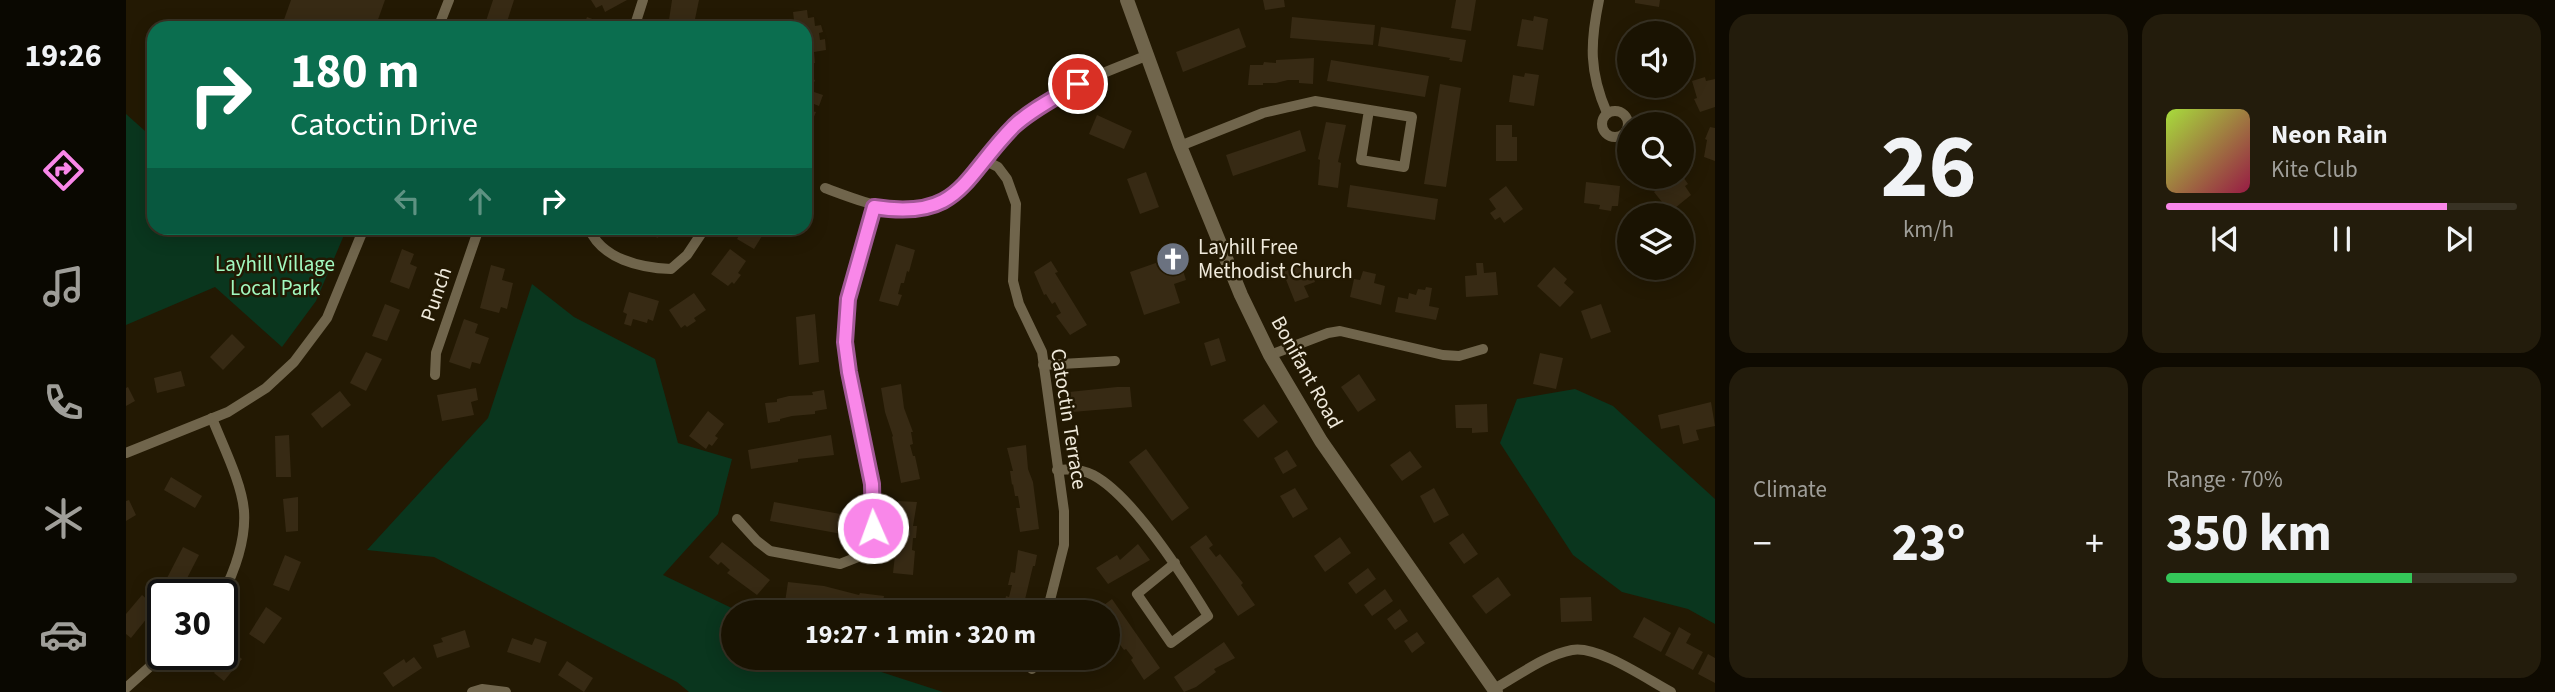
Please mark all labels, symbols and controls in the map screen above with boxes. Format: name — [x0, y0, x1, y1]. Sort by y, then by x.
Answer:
map controls — [1617, 21, 1694, 280]
button: sound — [1617, 21, 1694, 98]
text: 19:26 — [24, 33, 102, 79]
text: 180 m — [290, 37, 419, 107]
icon: right — [175, 49, 266, 140]
pin — [1048, 54, 1108, 114]
icon: arrive — [1059, 65, 1097, 103]
text: Catoctin Drive — [290, 102, 478, 148]
text: 26 — [1880, 103, 1977, 232]
button: search — [1617, 112, 1694, 189]
text: Neon Rain — [2271, 116, 2388, 153]
icon: directions — [39, 146, 88, 195]
text: Kite Club — [2271, 153, 2358, 186]
icon: left — [388, 182, 426, 220]
icon: ahead — [461, 182, 499, 220]
icon: right — [534, 182, 572, 220]
button: layers — [1617, 203, 1694, 280]
text: km/h — [1903, 213, 1954, 246]
icon: previous — [2206, 220, 2244, 258]
icon: pause — [2323, 220, 2361, 258]
icon: next — [2440, 220, 2478, 258]
place label: Layhill Free Methodist Church — [1198, 232, 1353, 286]
church icon: Layhill Free Methodist Church — [1154, 240, 1192, 278]
park label: Layhill Village Local Park — [215, 249, 335, 303]
icon: music — [39, 262, 88, 311]
street label: Punch — [413, 263, 459, 325]
street label: Bonifant Road — [1264, 310, 1350, 434]
street label: Catoctin Terrace — [1043, 346, 1095, 492]
icon: phone — [39, 378, 88, 427]
text: Range · 70% — [2166, 463, 2283, 496]
text: Climate — [1753, 473, 1827, 506]
position arrow — [836, 491, 910, 565]
icon: climate — [39, 494, 88, 543]
text: 350 km — [2166, 497, 2332, 571]
text: 23° — [1892, 507, 1965, 581]
text: − — [1753, 517, 1772, 571]
text: + — [2085, 517, 2104, 571]
speed limit sign: 30 — [147, 579, 238, 670]
icon: car — [39, 610, 88, 659]
text: 19:27 · 1 min · 320 m — [805, 616, 1036, 653]

